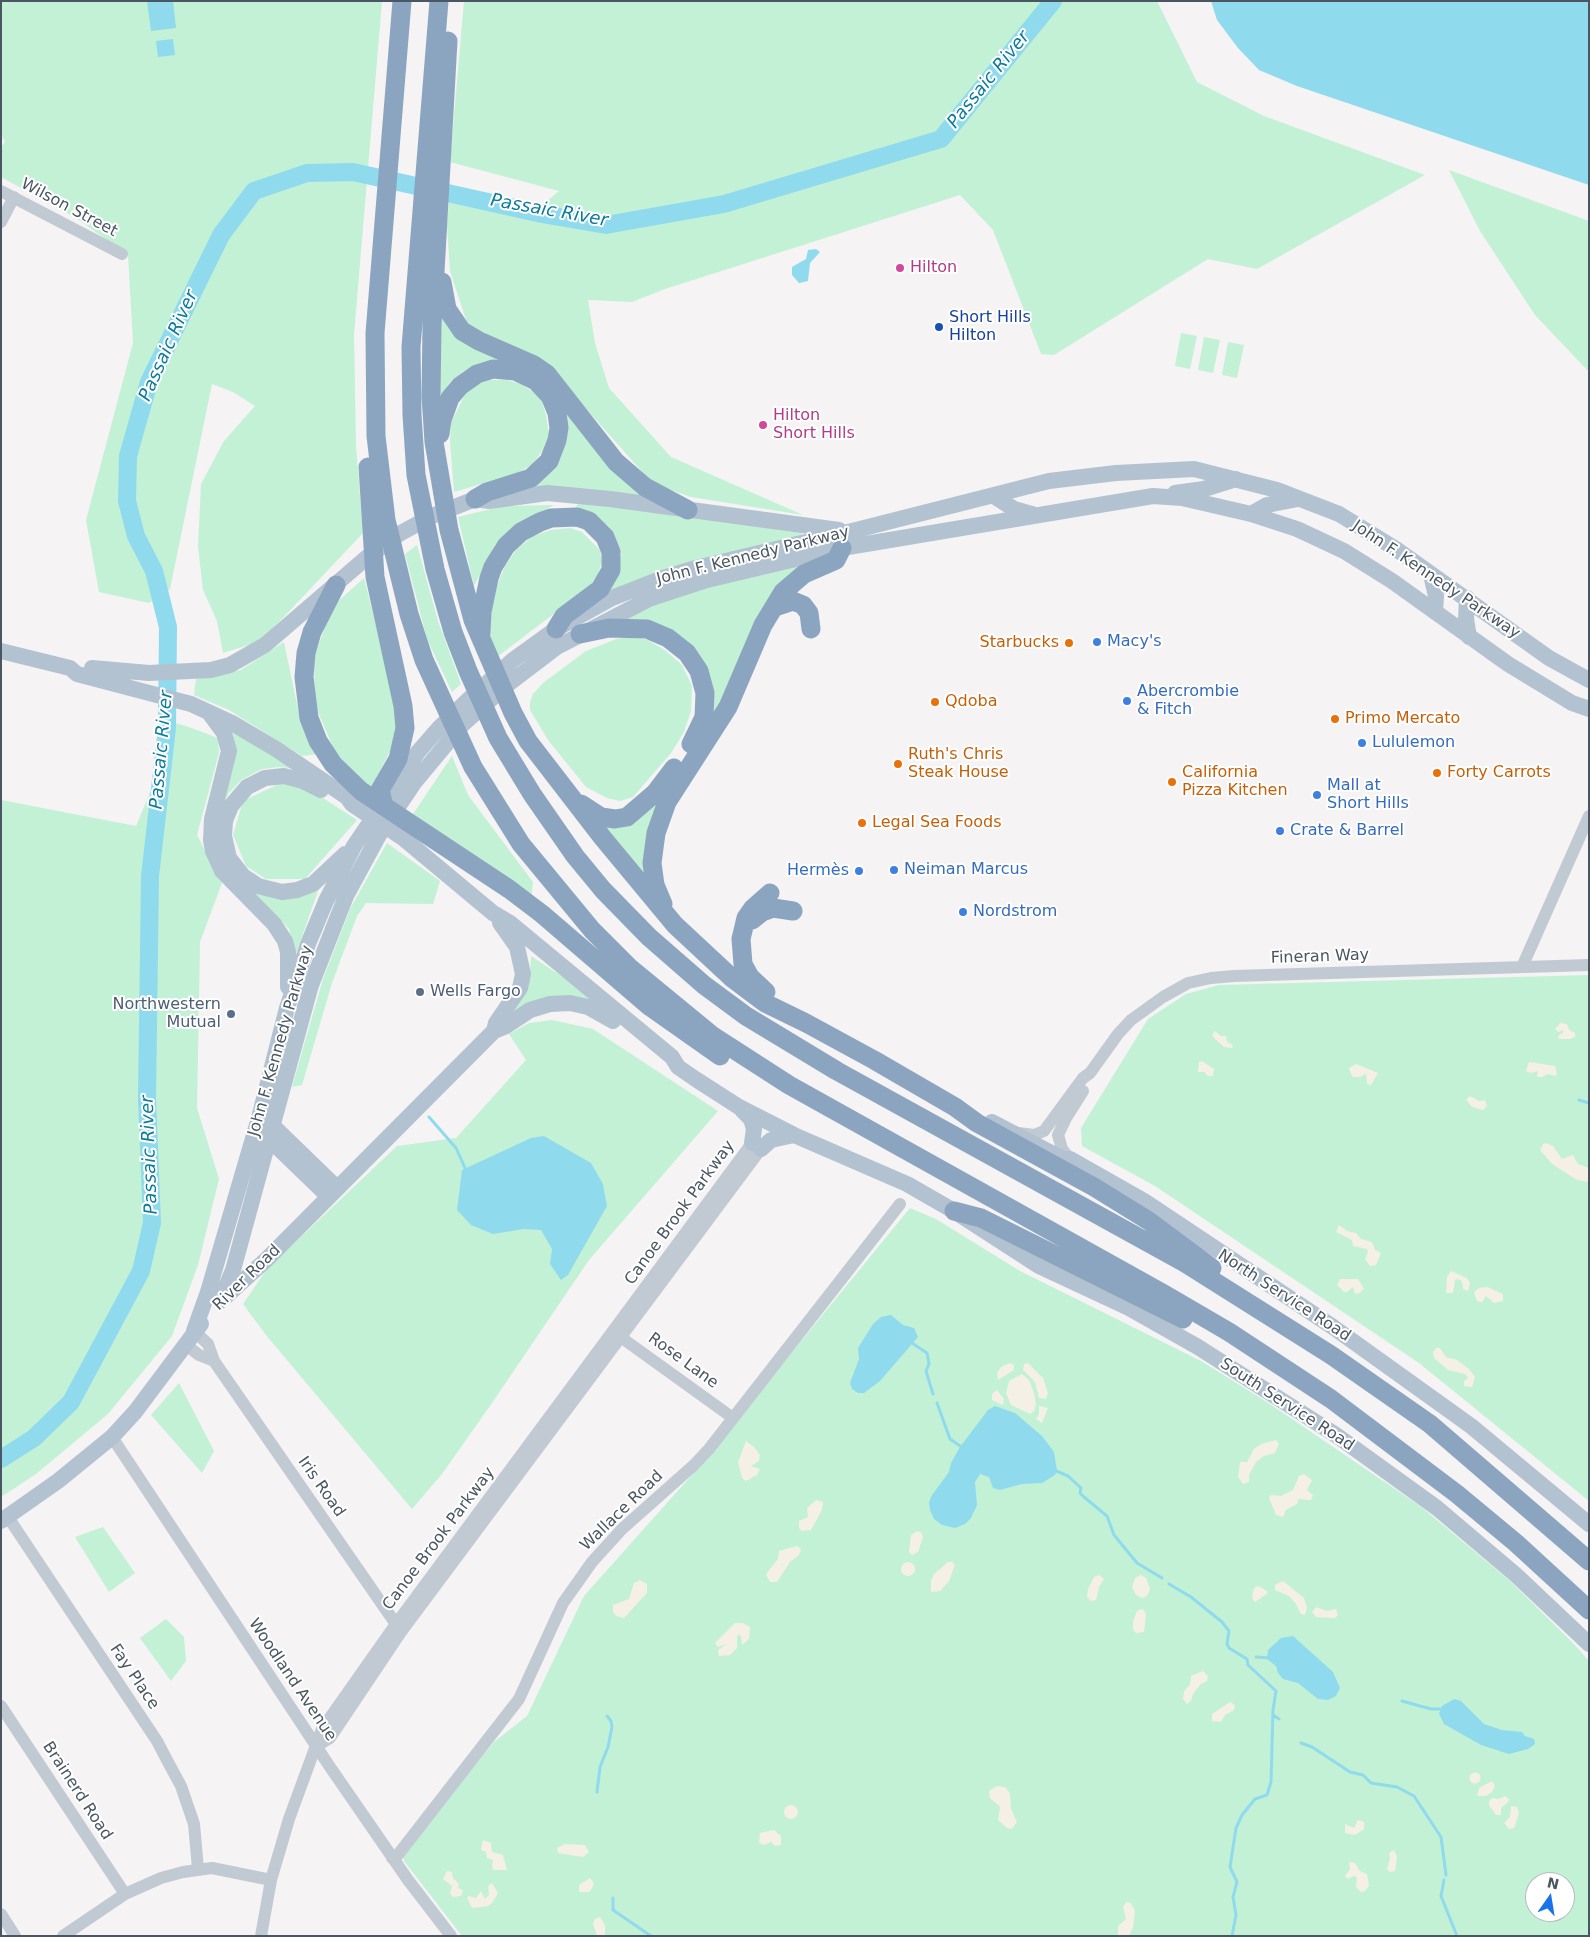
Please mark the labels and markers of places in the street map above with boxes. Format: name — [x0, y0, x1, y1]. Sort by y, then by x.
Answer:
place label: Hilton — [910, 258, 957, 278]
marker: Hilton — [894, 262, 906, 274]
place label: Short Hills Hilton — [949, 308, 1031, 346]
marker: Short Hills Hilton — [933, 321, 945, 333]
place label: Hilton Short Hills — [773, 406, 855, 444]
marker: Hilton Short Hills — [757, 419, 769, 431]
place label: Macy's — [1107, 632, 1162, 652]
place label: Starbucks — [979, 633, 1059, 653]
marker: Macy's — [1091, 636, 1103, 648]
marker: Starbucks — [1063, 637, 1075, 649]
place label: Abercrombie & Fitch — [1137, 682, 1239, 720]
place label: Qdoba — [945, 692, 998, 712]
marker: Abercrombie & Fitch — [1121, 695, 1133, 707]
marker: Qdoba — [929, 696, 941, 708]
place label: Primo Mercato — [1345, 709, 1460, 729]
marker: Primo Mercato — [1329, 713, 1341, 725]
place label: Lululemon — [1372, 733, 1455, 753]
marker: Lululemon — [1356, 737, 1368, 749]
place label: Ruth's Chris Steak House — [908, 745, 1009, 783]
marker: Ruth's Chris Steak House — [892, 758, 904, 770]
place label: California Pizza Kitchen — [1182, 763, 1288, 801]
place label: Forty Carrots — [1447, 763, 1551, 783]
marker: Forty Carrots — [1431, 767, 1443, 779]
marker: California Pizza Kitchen — [1166, 776, 1178, 788]
place label: Mall at Short Hills — [1327, 776, 1409, 814]
marker: Mall at Short Hills — [1311, 789, 1323, 801]
place label: Legal Sea Foods — [872, 813, 1002, 833]
marker: Legal Sea Foods — [856, 817, 868, 829]
place label: Crate & Barrel — [1290, 821, 1404, 841]
marker: Crate & Barrel — [1274, 825, 1286, 837]
place label: Neiman Marcus — [904, 860, 1028, 880]
place label: Hermès — [787, 861, 849, 881]
marker: Neiman Marcus — [888, 864, 900, 876]
marker: Hermès — [853, 865, 865, 877]
place label: Nordstrom — [973, 902, 1057, 922]
marker: Nordstrom — [957, 906, 969, 918]
place label: Wells Fargo — [430, 982, 521, 1002]
marker: Wells Fargo — [414, 986, 426, 998]
place label: Northwestern Mutual — [112, 995, 221, 1033]
marker: Northwestern Mutual — [225, 1008, 237, 1020]

